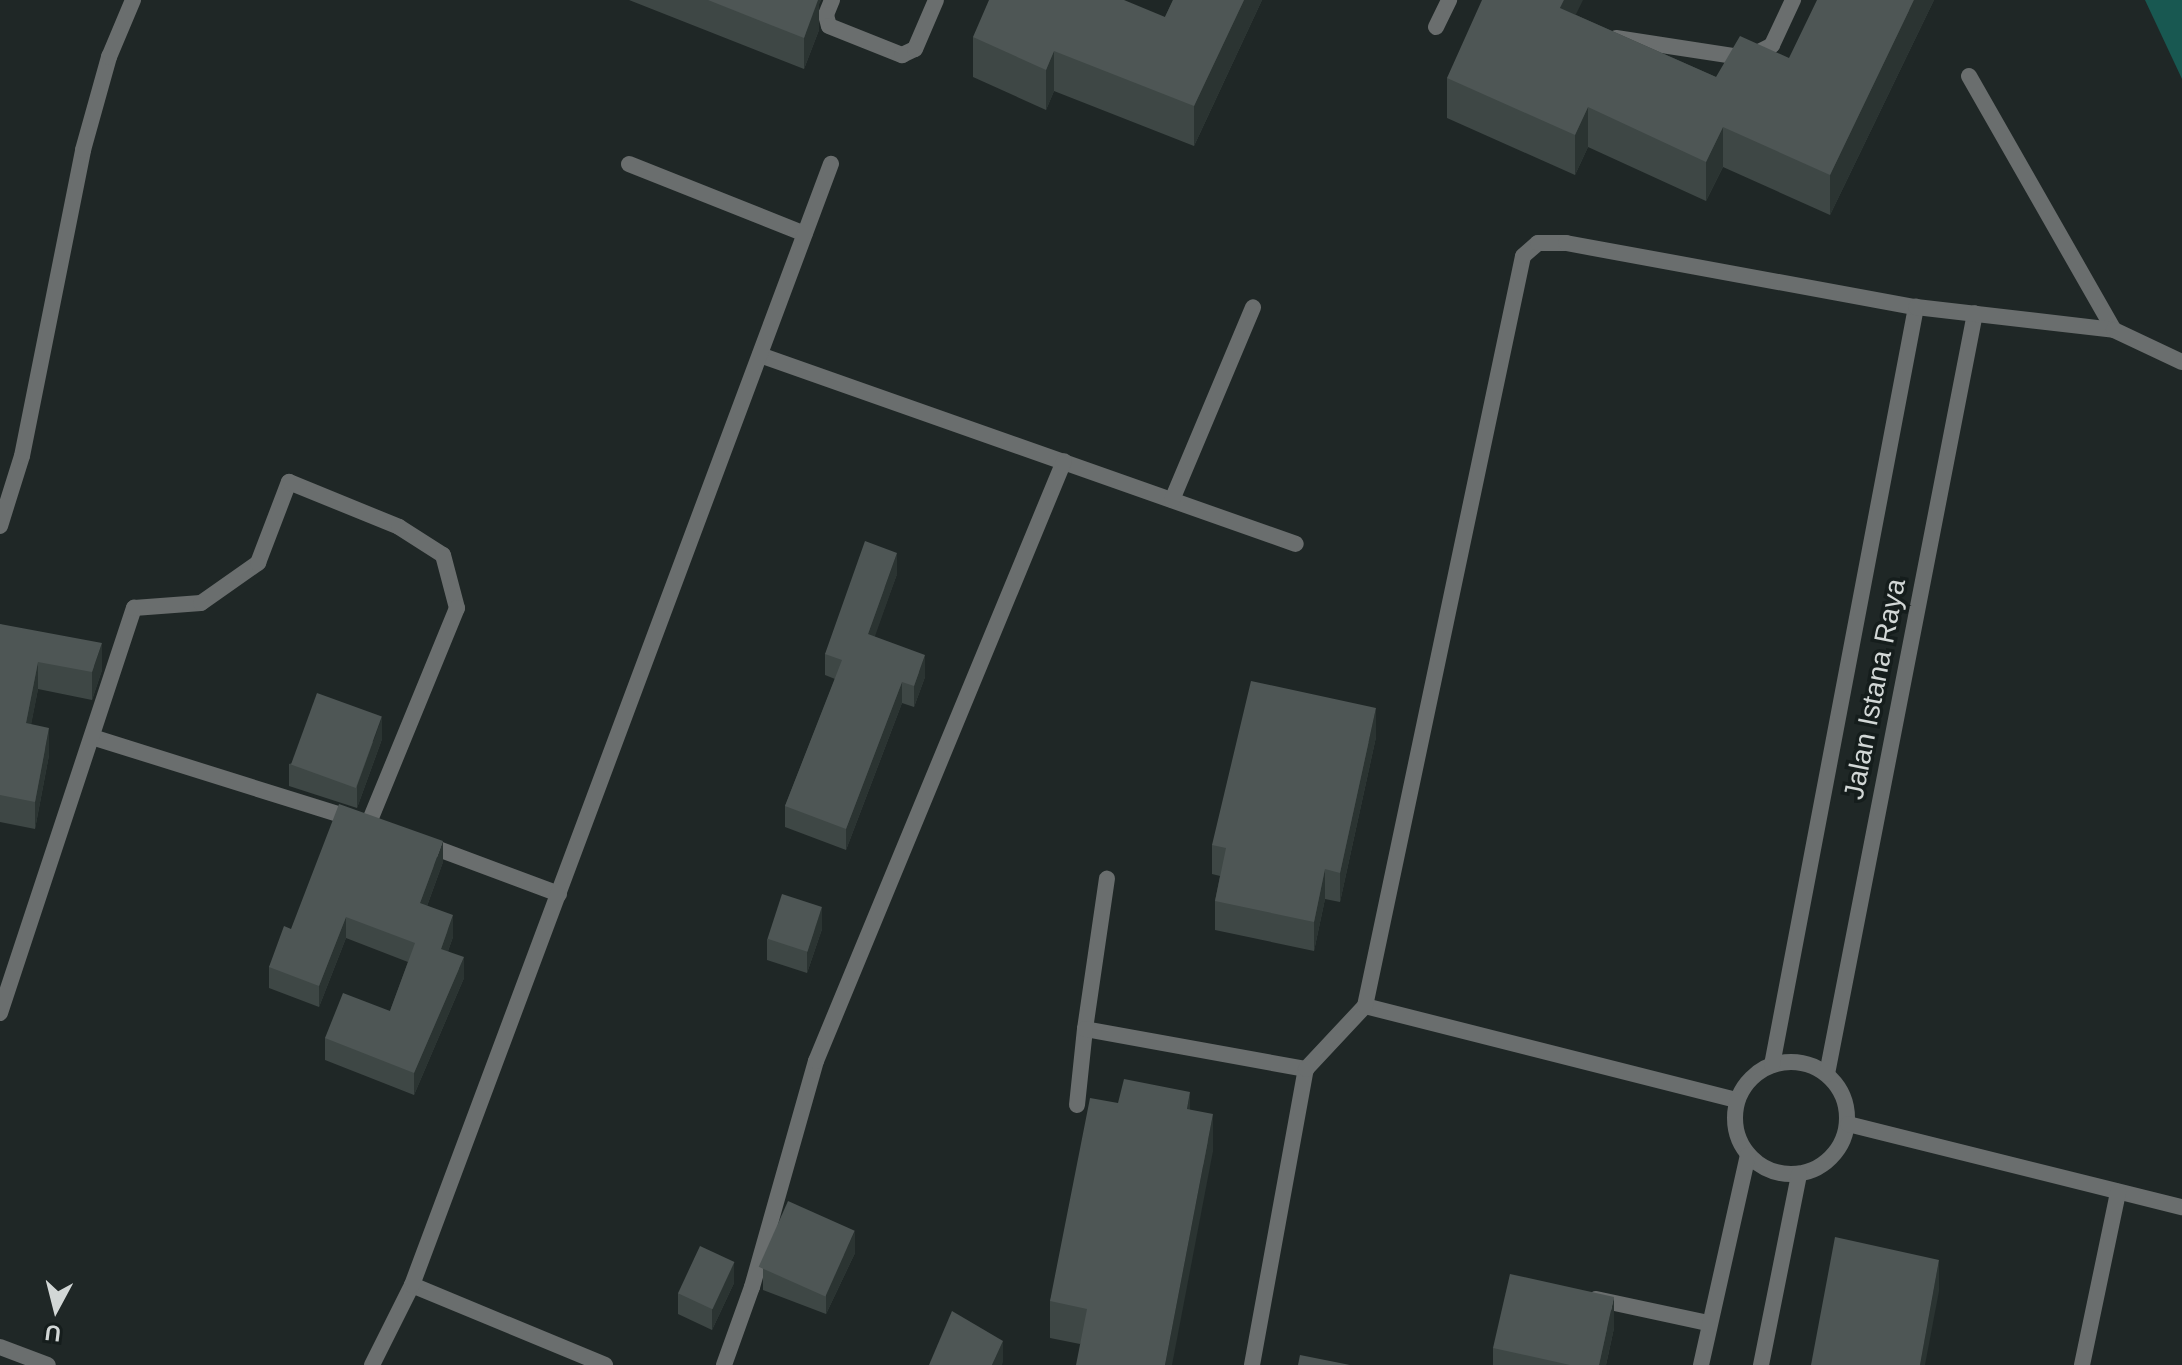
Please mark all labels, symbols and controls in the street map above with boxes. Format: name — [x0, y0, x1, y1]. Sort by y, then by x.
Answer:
street label: Jalan Istana Raya — [1837, 576, 1913, 802]
north arrow — [16, 1269, 96, 1349]
text: U — [44, 1320, 62, 1347]

